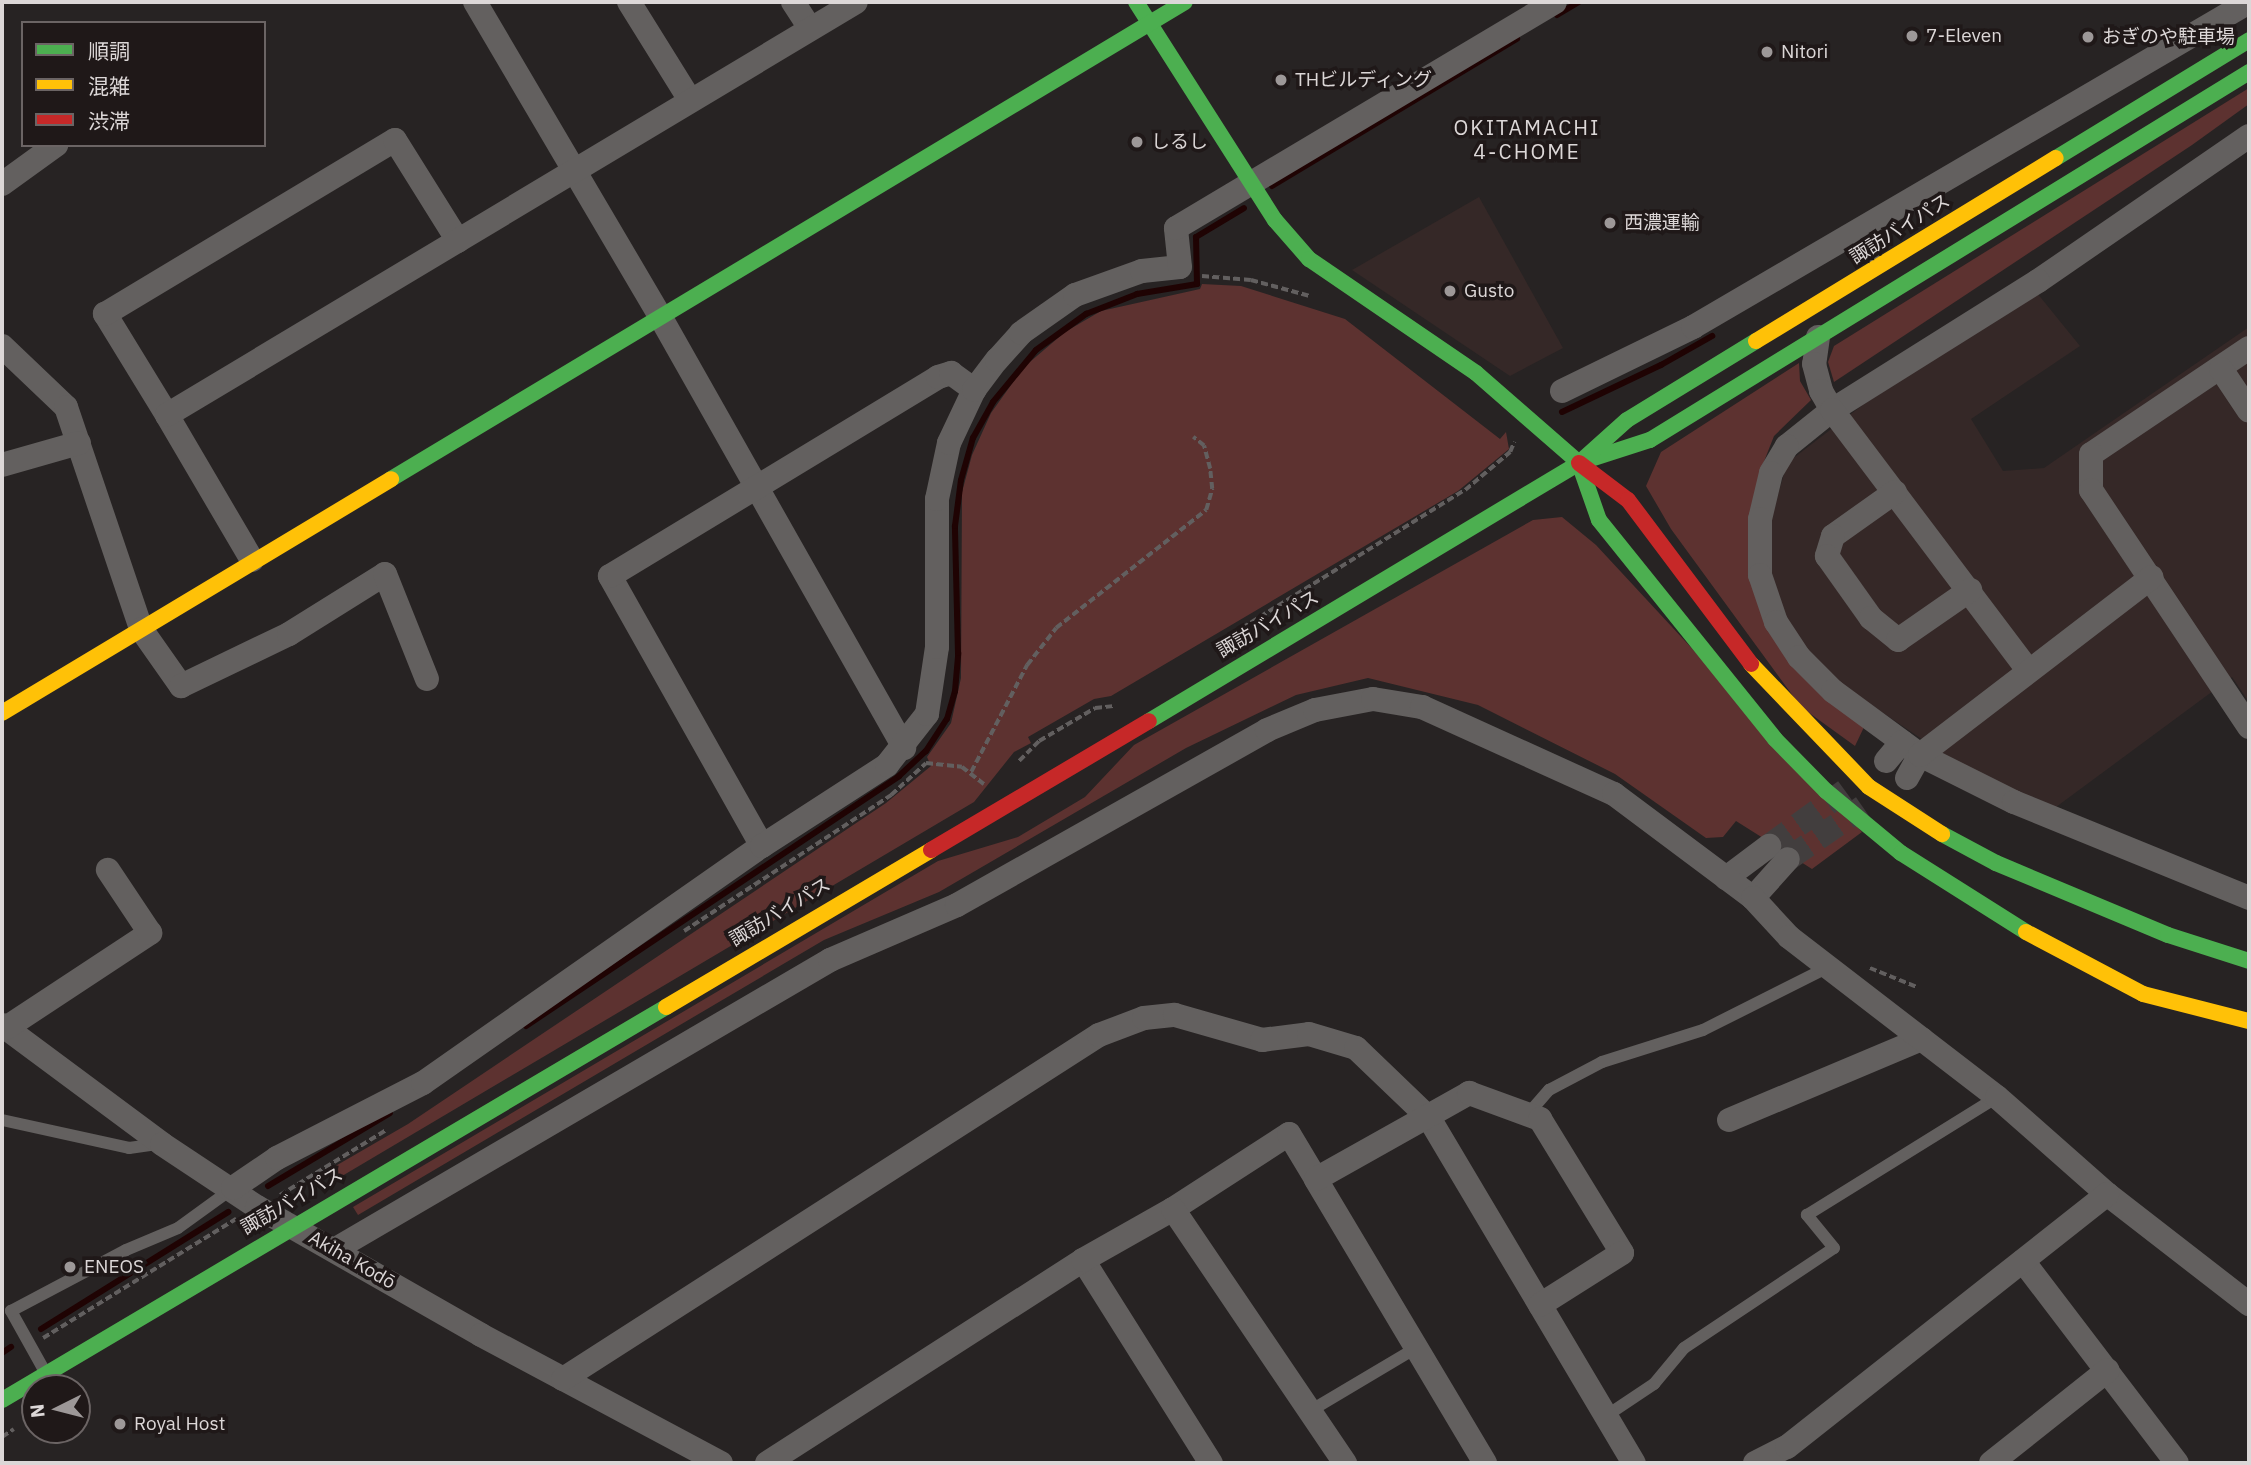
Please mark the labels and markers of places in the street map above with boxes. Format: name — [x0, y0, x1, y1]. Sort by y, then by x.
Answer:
place label: 7-Eleven — [1926, 25, 2002, 47]
place label: おぎのや駐車場 — [2102, 26, 2235, 48]
marker: 7-Eleven — [1904, 28, 1920, 44]
marker: おぎのや駐車場 — [2080, 29, 2096, 45]
place label: Nitori — [1781, 41, 1828, 63]
marker: Nitori — [1759, 44, 1775, 60]
place label: THビルディング — [1295, 69, 1433, 91]
marker: THビルディング — [1273, 72, 1289, 88]
place label: しるし — [1151, 131, 1208, 153]
marker: しるし — [1129, 134, 1145, 150]
place label: 西濃運輸 — [1624, 212, 1700, 234]
marker: 西濃運輸 — [1602, 215, 1618, 231]
place label: Gusto — [1464, 280, 1514, 302]
marker: Gusto — [1442, 283, 1458, 299]
place label: ENEOS — [84, 1256, 144, 1278]
marker: ENEOS — [62, 1259, 78, 1275]
place label: Royal Host — [134, 1413, 225, 1435]
marker: Royal Host — [112, 1416, 128, 1432]

